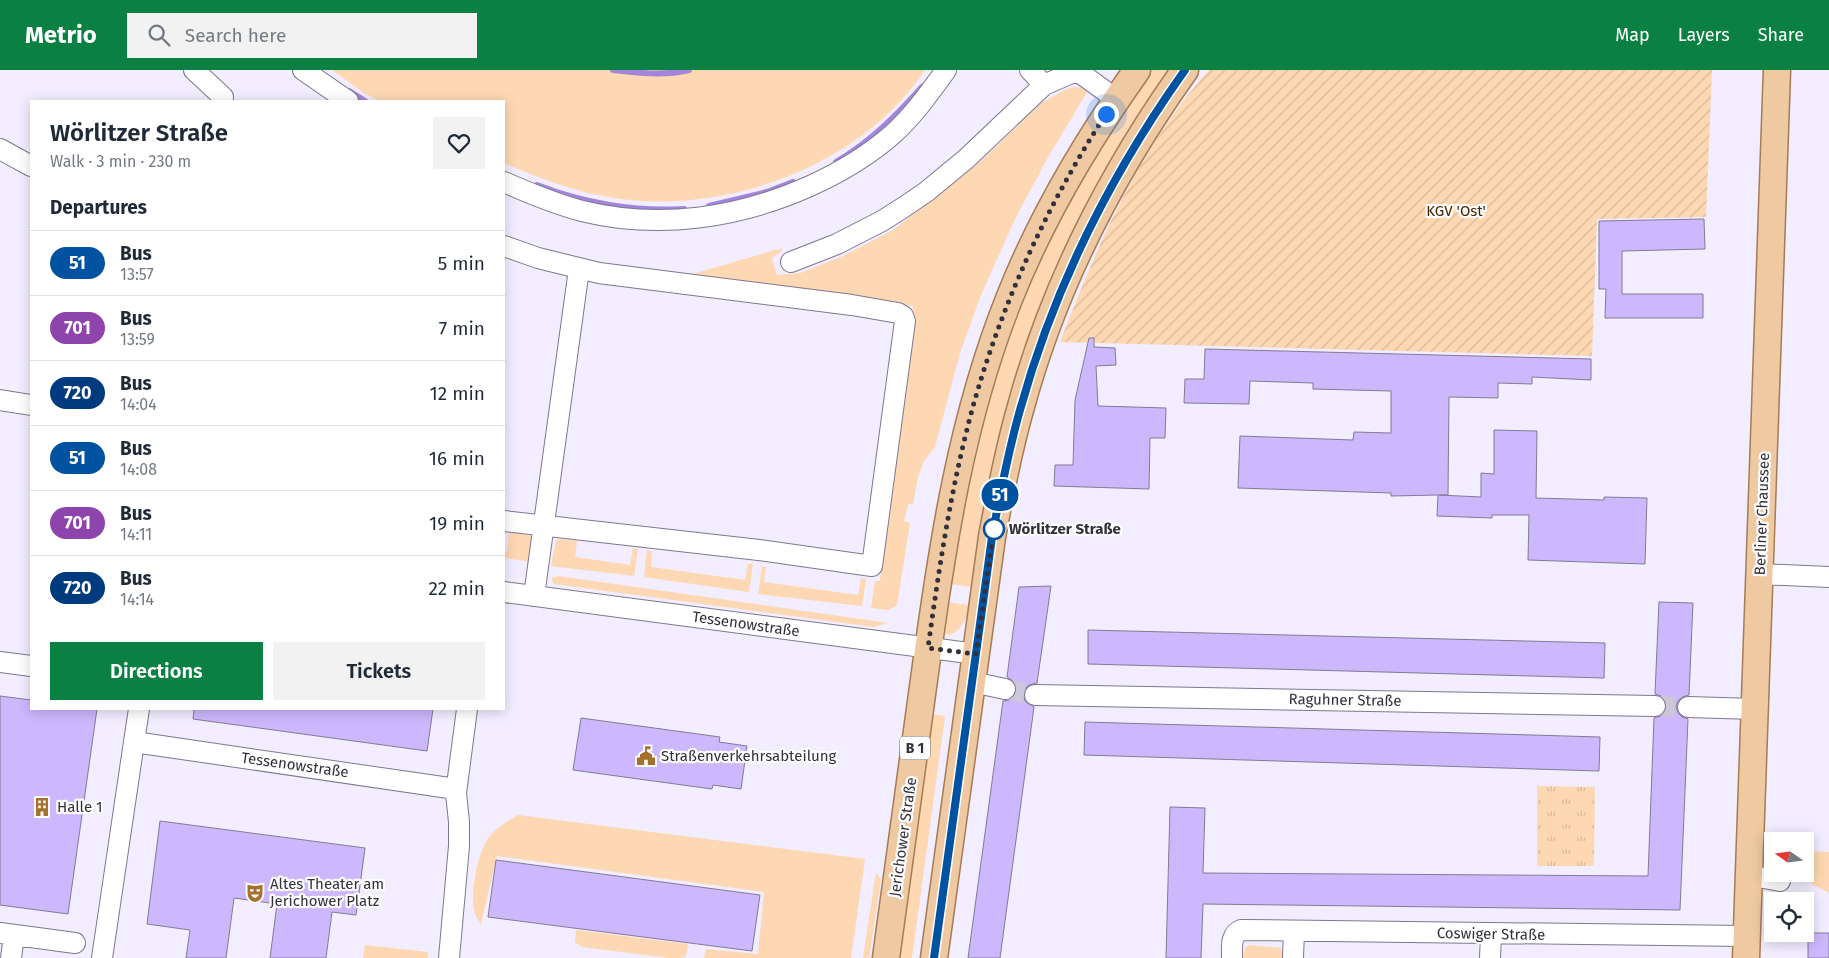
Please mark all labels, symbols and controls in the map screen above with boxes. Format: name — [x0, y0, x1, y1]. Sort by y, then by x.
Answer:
search box — [127, 13, 477, 58]
text: Metrio — [25, 21, 97, 49]
icon: search — [145, 21, 173, 49]
text: Search here — [185, 24, 286, 47]
text: Map — [1615, 24, 1650, 46]
text: Layers — [1678, 24, 1730, 46]
text: Share — [1758, 24, 1804, 46]
your location — [1094, 102, 1119, 127]
button: heart — [433, 117, 485, 169]
text: Wörlitzer Straße — [50, 119, 228, 147]
text: Walk · 3 min · 230 m — [50, 152, 191, 171]
text: Departures — [50, 196, 147, 219]
park label: KGV 'Ost' — [1426, 202, 1486, 220]
text: Bus — [120, 242, 152, 265]
text: 51 — [69, 252, 86, 274]
text: 5 min — [438, 252, 485, 275]
text: 13:57 — [120, 265, 154, 284]
text: Bus — [120, 307, 152, 330]
text: 701 — [64, 317, 91, 339]
text: 7 min — [439, 317, 485, 340]
text: 13:59 — [120, 330, 155, 349]
text: Bus — [120, 372, 152, 395]
text: 720 — [63, 382, 92, 404]
text: 12 min — [430, 382, 485, 405]
text: 14:04 — [120, 395, 157, 414]
text: Bus — [120, 437, 152, 460]
text: 51 — [69, 447, 86, 469]
text: 16 min — [429, 447, 485, 470]
street label: Berliner Chaussee — [1751, 452, 1773, 576]
text: 14:08 — [120, 460, 157, 479]
line badge: 51 — [978, 479, 1022, 511]
text: 51 — [992, 484, 1008, 506]
text: Bus — [120, 502, 152, 525]
text: 701 — [64, 512, 91, 534]
text: 19 min — [429, 512, 485, 535]
marker: Wörlitzer Straße — [983, 518, 1005, 540]
place label: Wörlitzer Straße — [1009, 520, 1121, 538]
text: 14:11 — [120, 525, 152, 544]
text: Bus — [120, 567, 152, 590]
text: 720 — [63, 577, 92, 599]
text: 22 min — [428, 577, 485, 600]
text: 14:14 — [120, 590, 154, 609]
street label: Tessenowstraße — [691, 608, 801, 640]
button: Directions — [50, 642, 263, 700]
button: Tickets — [273, 642, 485, 700]
street label: Raguhner Straße — [1288, 690, 1402, 710]
road number: B 1 — [900, 736, 930, 760]
public building icon: Straßenverkehrsabteilung — [635, 745, 657, 767]
place label: Straßenverkehrsabteilung — [661, 747, 837, 765]
street label: Tessenowstraße — [240, 749, 350, 781]
street label: Jerichower Straße — [886, 776, 920, 898]
building icon: Halle 1 — [31, 796, 53, 818]
place label: Halle 1 — [57, 798, 103, 816]
north arrow — [1764, 832, 1814, 882]
map controls — [1764, 832, 1814, 942]
place label: Altes Theater am Jerichower Platz — [270, 875, 384, 910]
theatre icon: Altes Theater am Jerichower Platz — [244, 882, 266, 904]
button: locate — [1764, 892, 1814, 942]
street label: Coswiger Straße — [1437, 924, 1545, 944]

